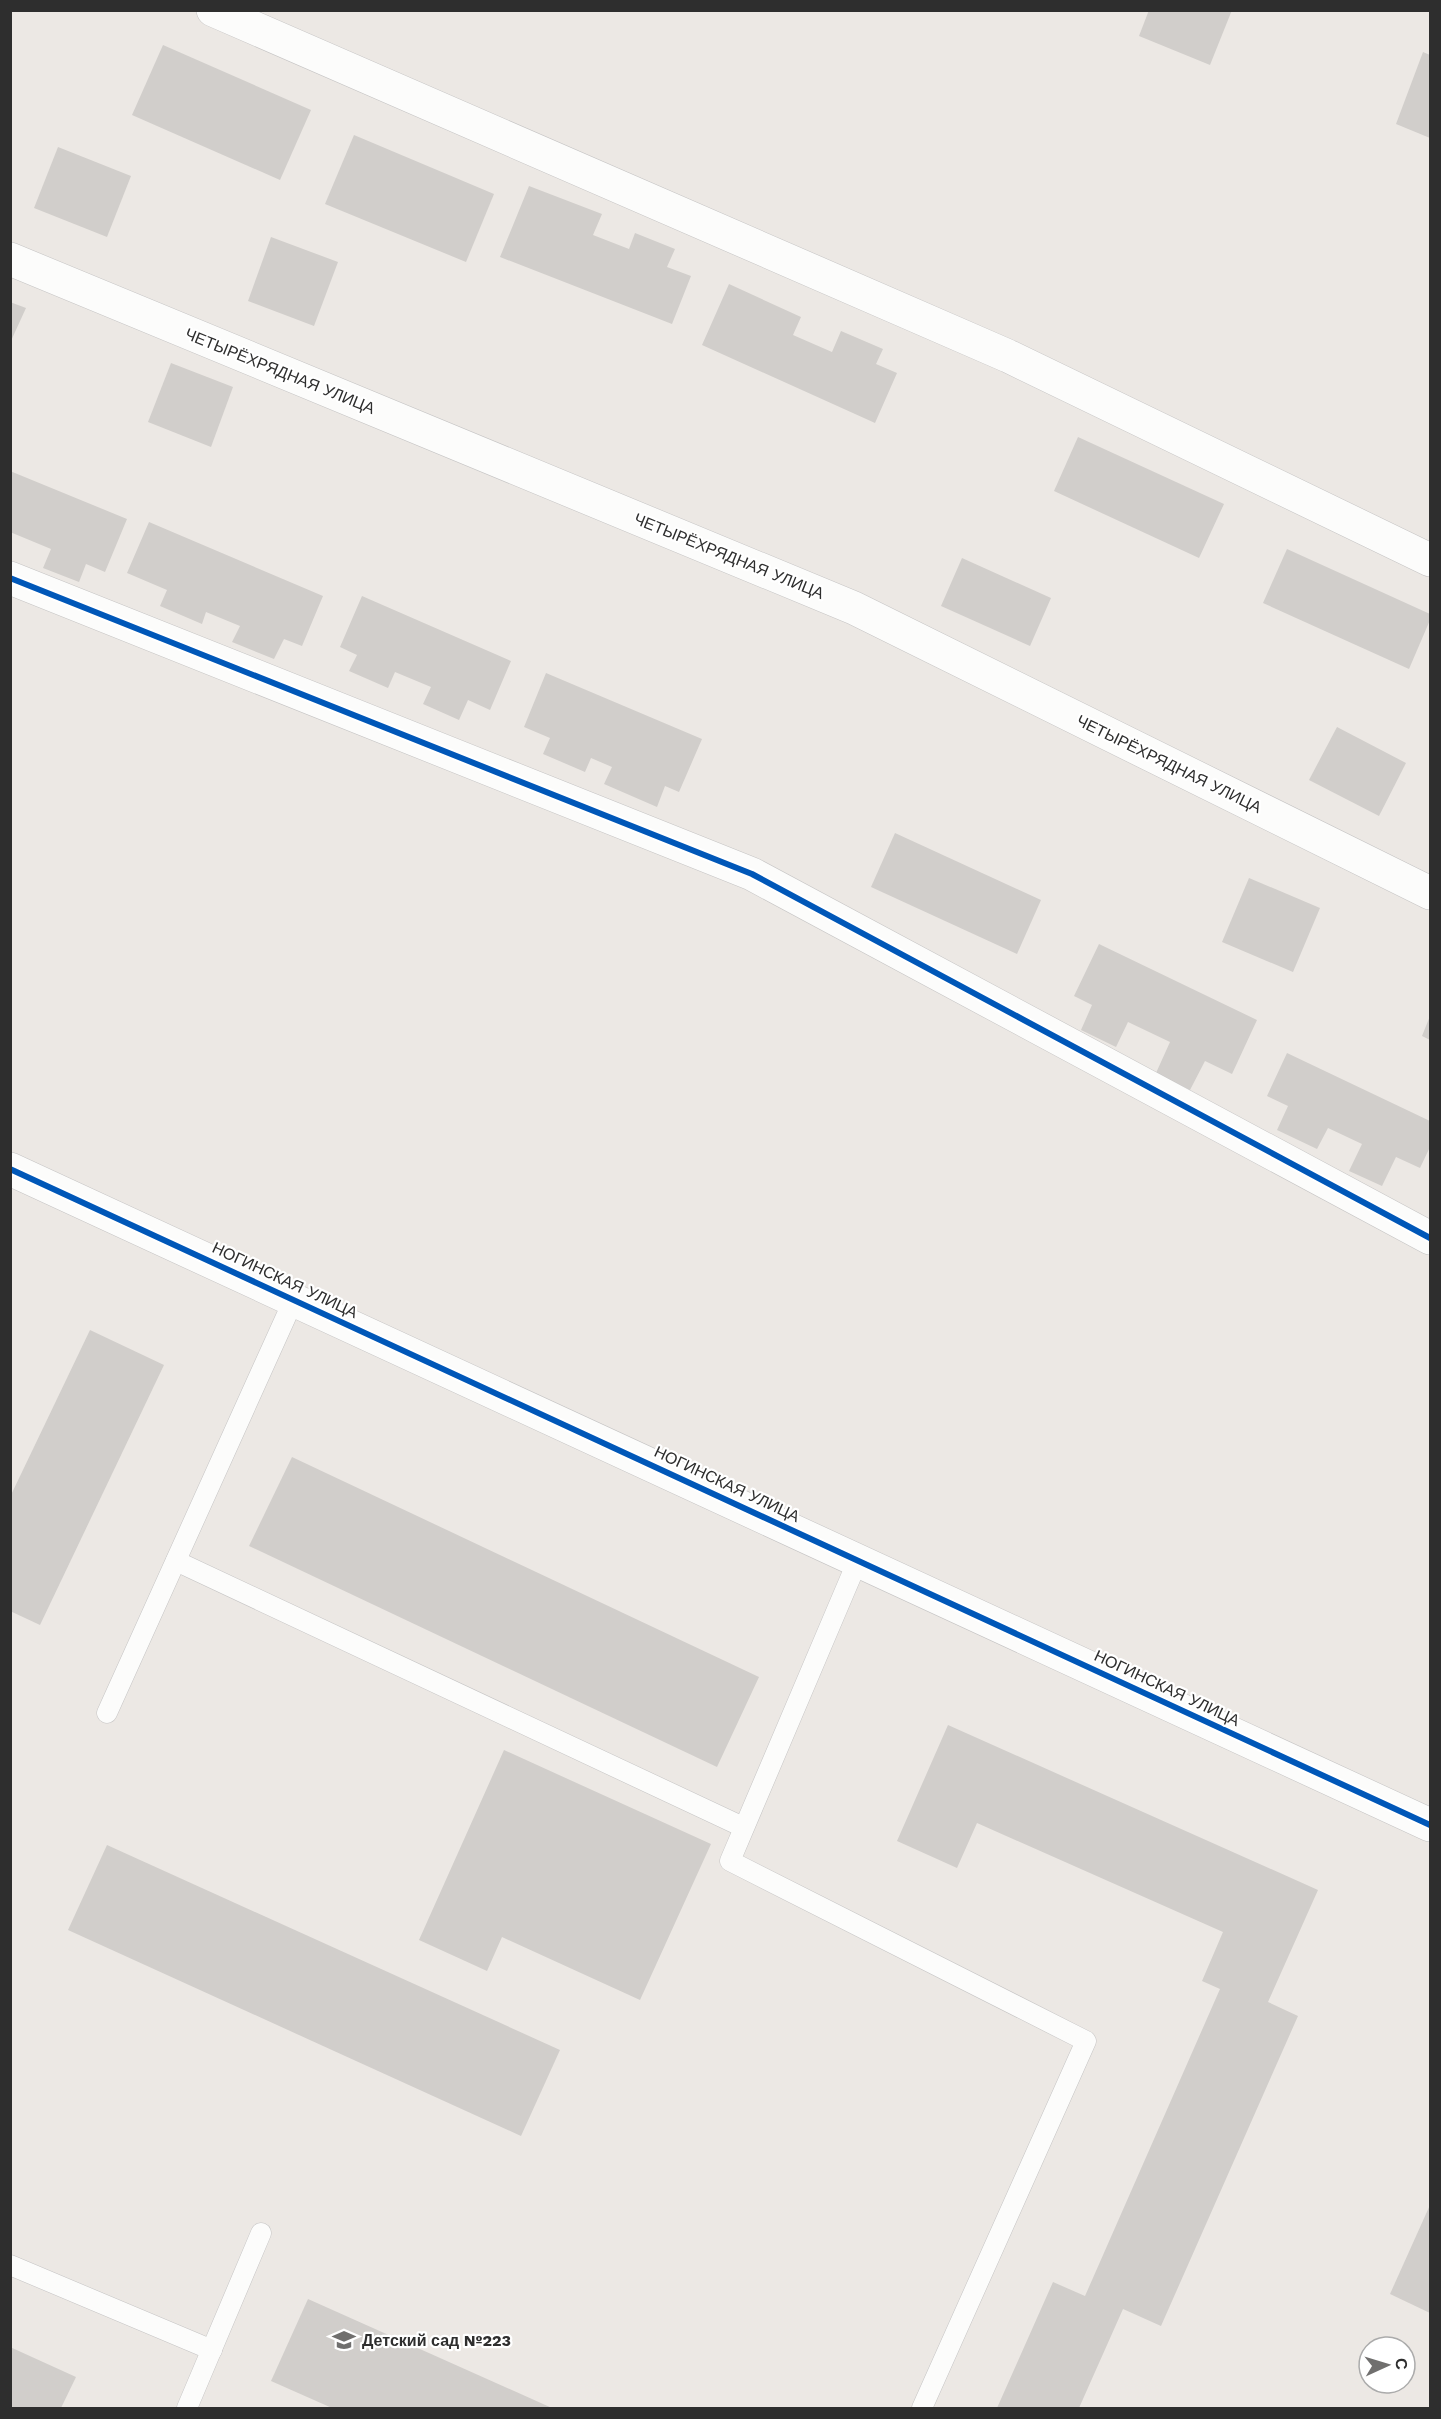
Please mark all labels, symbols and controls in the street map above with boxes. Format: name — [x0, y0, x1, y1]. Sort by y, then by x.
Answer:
street label: ЧЕТЫРЁХРЯДНАЯ УЛИЦА — [182, 324, 378, 418]
street label: ЧЕТЫРЁХРЯДНАЯ УЛИЦА — [631, 509, 827, 603]
street label: ЧЕТЫРЁХРЯДНАЯ УЛИЦА — [1073, 711, 1265, 817]
street label: НОГИНСКАЯ УЛИЦА — [209, 1238, 361, 1322]
street label: НОГИНСКАЯ УЛИЦА — [651, 1442, 803, 1526]
street label: НОГИНСКАЯ УЛИЦА — [1091, 1646, 1243, 1730]
school or university icon: Детский сад №223 — [331, 2327, 357, 2353]
place label: Детский сад №223 — [362, 2331, 511, 2350]
north arrow — [1357, 2335, 1417, 2395]
text: С — [1392, 2358, 1411, 2371]

